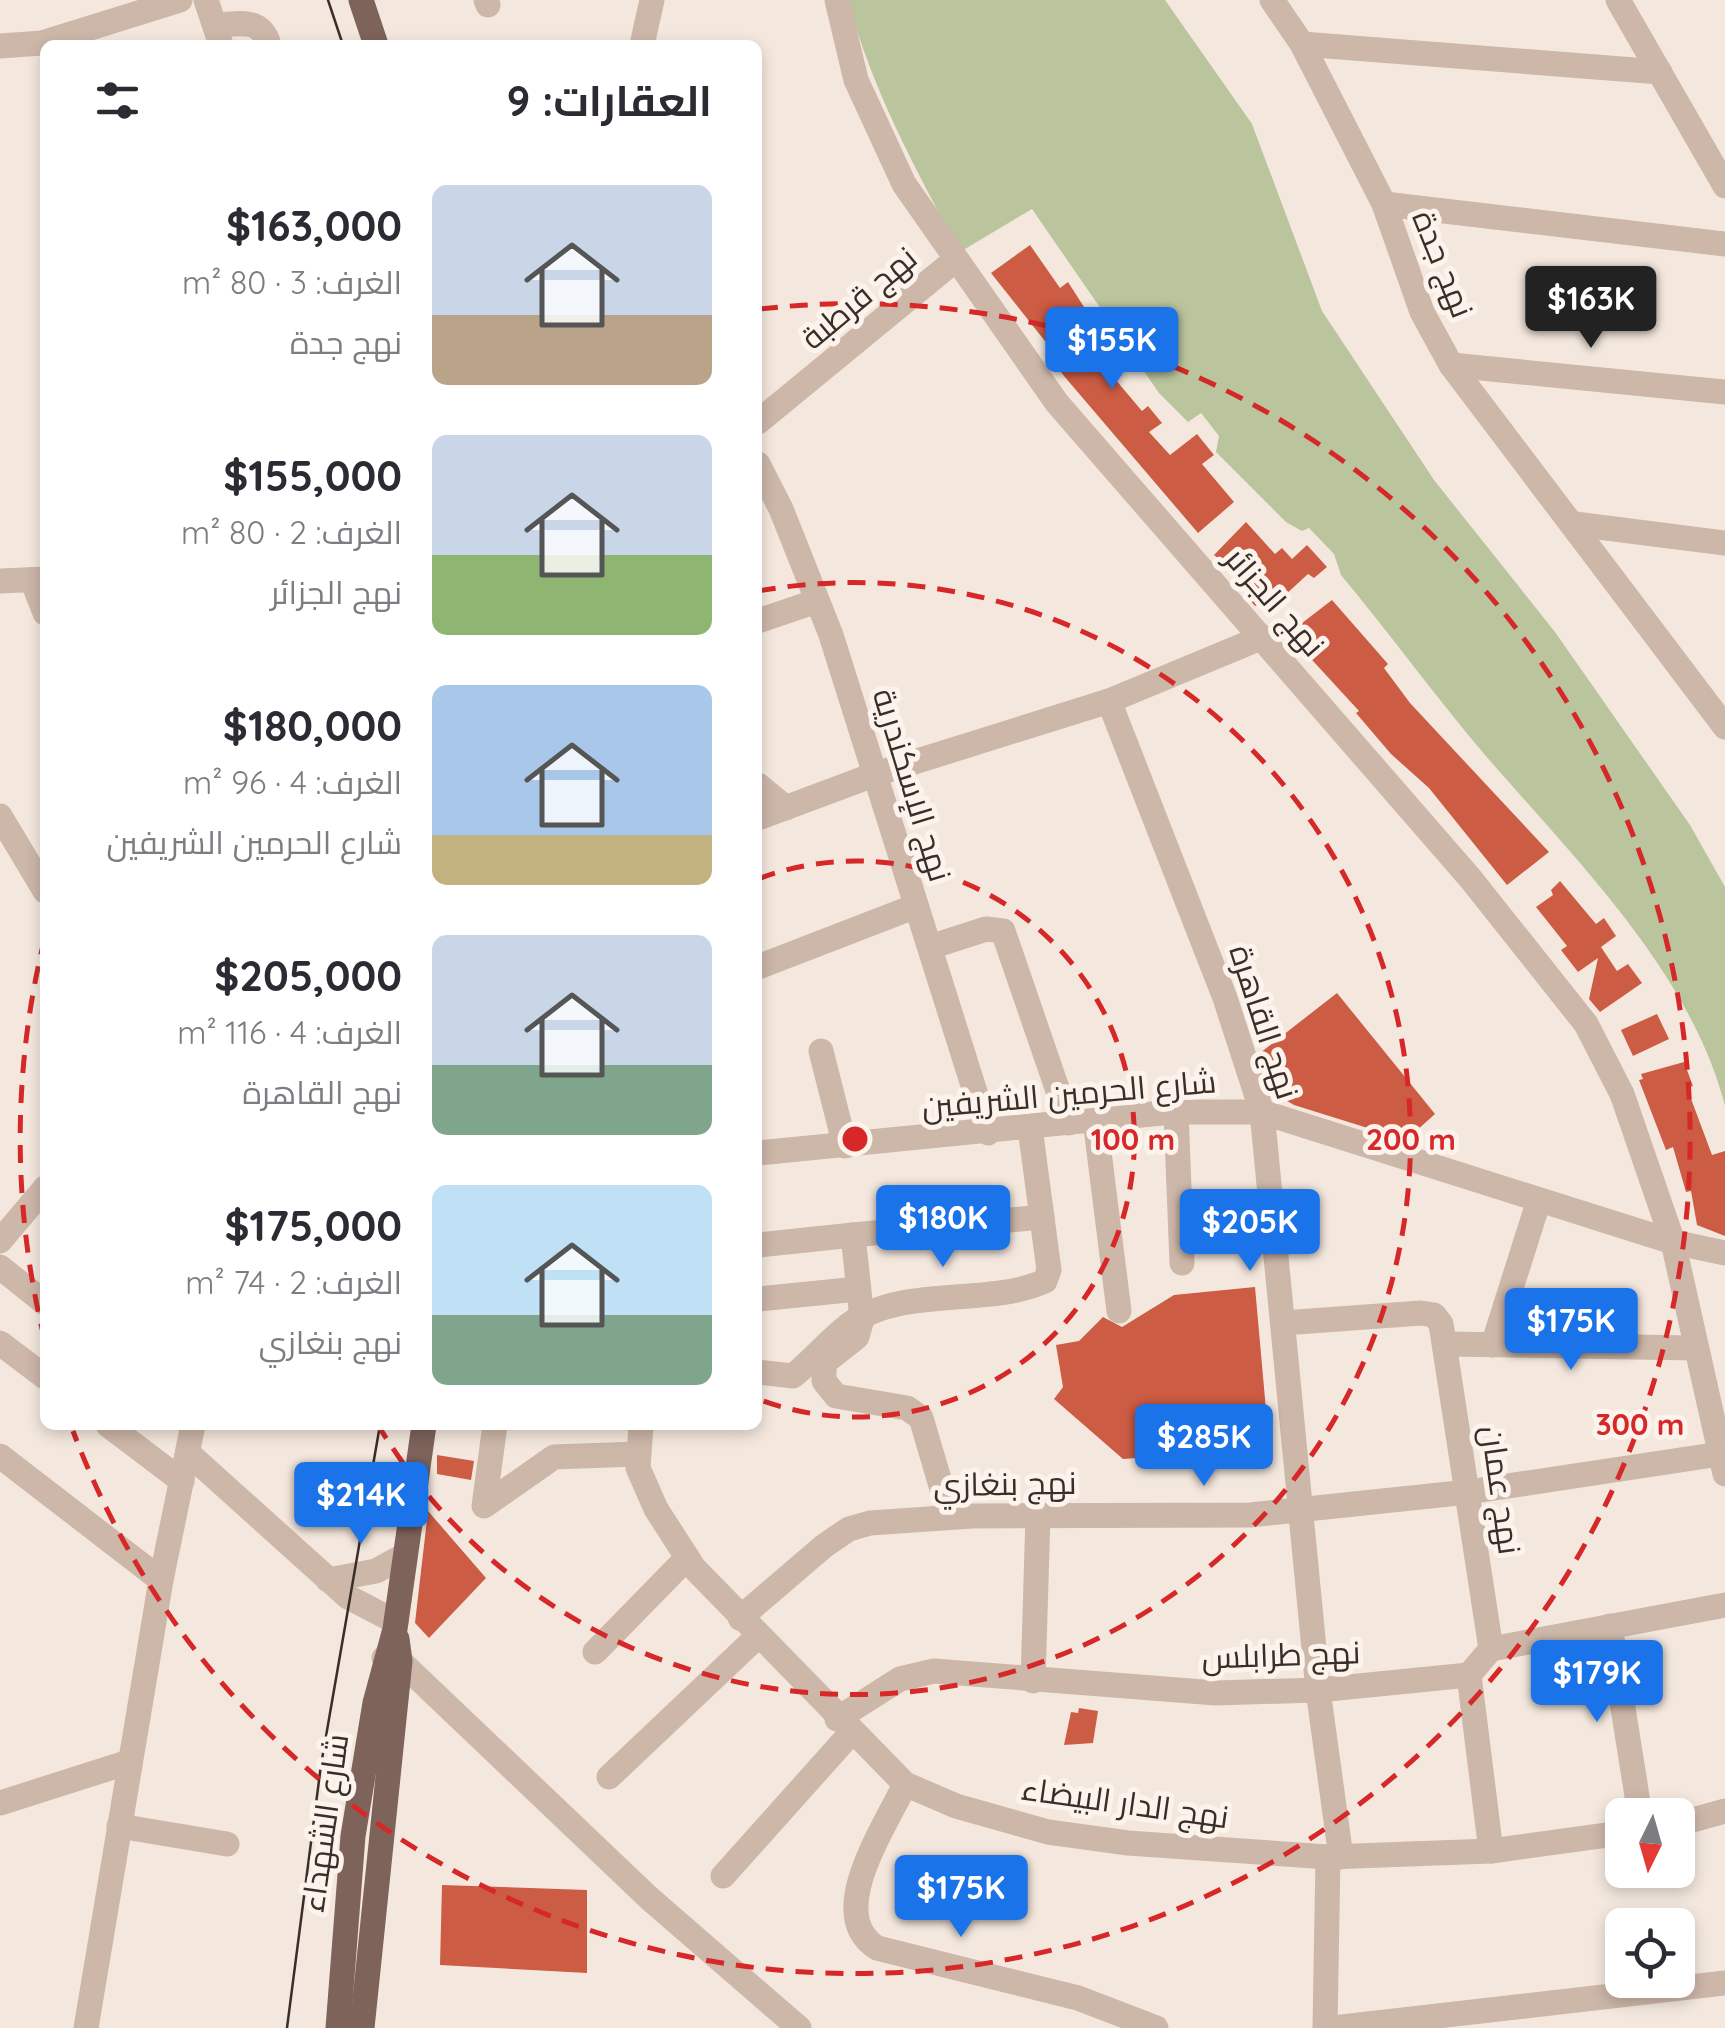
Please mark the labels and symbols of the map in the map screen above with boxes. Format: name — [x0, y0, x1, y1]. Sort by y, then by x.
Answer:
street label: نهج جدة — [1402, 204, 1483, 324]
street label: نهج قرطبة — [792, 237, 926, 360]
pin: $163K — [1521, 266, 1661, 351]
pin: $155K — [1042, 307, 1182, 392]
street label: نهج الجزائر — [1214, 537, 1334, 666]
street label: نهج الإسكندرية — [862, 683, 961, 887]
street label: نهج القاهرة — [1218, 940, 1309, 1105]
street label: شارع الحرمين الشريفين — [920, 1060, 1218, 1129]
text: 100 m — [1091, 1120, 1175, 1158]
text: 200 m — [1366, 1120, 1456, 1158]
centre of rings — [837, 1121, 873, 1157]
pin: $180K — [873, 1185, 1013, 1270]
pin: $205K — [1180, 1189, 1320, 1274]
pin: $175K — [1501, 1288, 1641, 1373]
pin: $285K — [1134, 1404, 1274, 1489]
text: 300 m — [1595, 1405, 1685, 1443]
street label: نهج عمان — [1470, 1423, 1531, 1557]
pin: $214K — [291, 1462, 431, 1547]
street label: نهج بنغازي — [933, 1462, 1077, 1510]
street label: نهج طرابلس — [1201, 1631, 1361, 1680]
pin: $179K — [1527, 1640, 1667, 1725]
street label: شارع الشهداء — [292, 1731, 359, 1915]
street label: نهج الدار البيضاء — [1018, 1768, 1231, 1839]
north arrow — [1605, 1798, 1695, 1888]
pin: $175K — [891, 1855, 1031, 1940]

